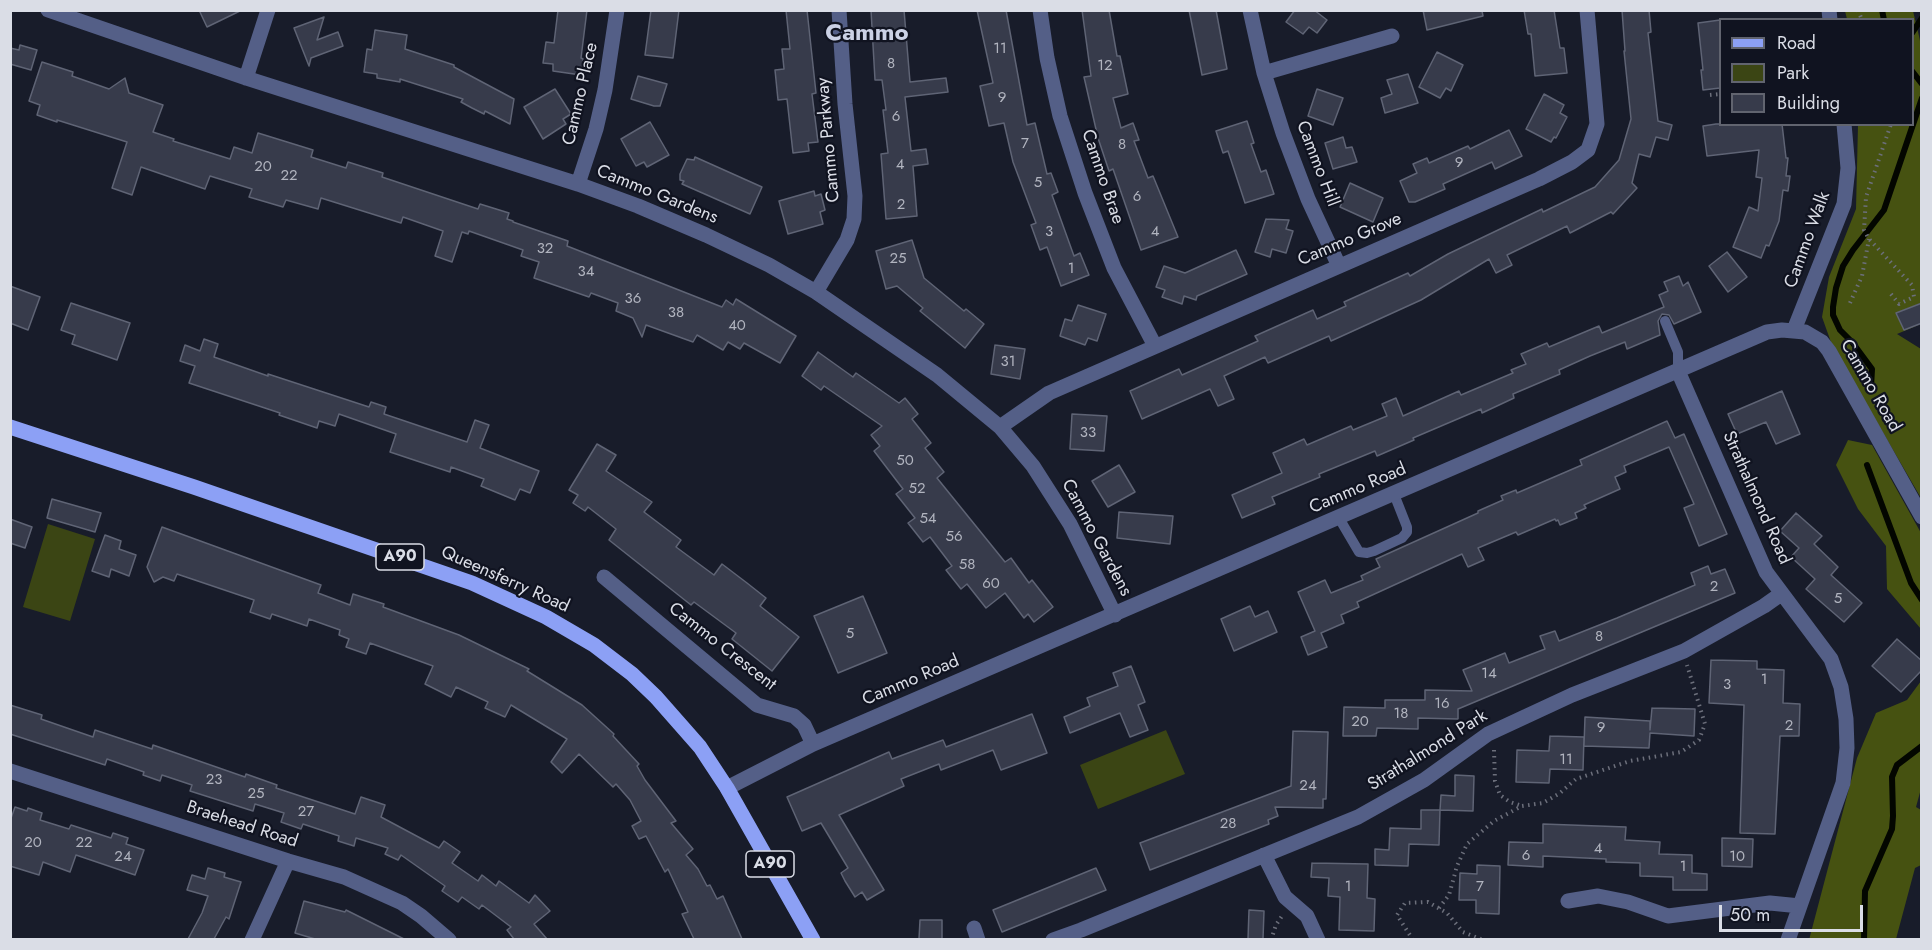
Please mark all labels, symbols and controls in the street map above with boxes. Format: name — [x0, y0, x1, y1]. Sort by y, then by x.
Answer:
legend — [1719, 18, 1914, 126]
district label: Cammo — [825, 20, 909, 48]
text: Road — [1777, 30, 1816, 56]
street label: Cammo Place — [559, 40, 603, 148]
house number: 11 — [993, 40, 1007, 58]
house number: 8 — [887, 55, 895, 73]
house number: 12 — [1097, 57, 1113, 75]
text: Park — [1777, 60, 1809, 86]
street label: Cammo Parkway — [813, 77, 845, 203]
house number: 9 — [998, 89, 1006, 107]
text: Building — [1777, 90, 1840, 116]
house number: 6 — [892, 108, 900, 126]
street label: Cammo Hill — [1291, 118, 1343, 210]
street label: Cammo Brae — [1076, 127, 1128, 227]
house number: 7 — [1021, 135, 1029, 153]
house number: 8 — [1118, 136, 1126, 154]
house number: 9 — [1455, 154, 1463, 172]
house number: 4 — [896, 156, 904, 174]
house number: 20 — [254, 158, 272, 176]
street label: Cammo Gardens — [593, 161, 721, 229]
house number: 22 — [280, 167, 298, 185]
house number: 5 — [1034, 174, 1042, 192]
house number: 6 — [1133, 188, 1141, 206]
street label: Cammo Walk — [1781, 189, 1835, 291]
house number: 2 — [897, 196, 905, 214]
street label: Cammo Grove — [1295, 208, 1405, 272]
house number: 3 — [1045, 223, 1053, 241]
house number: 4 — [1151, 223, 1159, 241]
house number: 32 — [537, 240, 553, 258]
house number: 25 — [890, 250, 906, 268]
house number: 1 — [1068, 260, 1074, 278]
house number: 34 — [578, 263, 594, 281]
house number: 36 — [625, 290, 641, 308]
house number: 38 — [668, 304, 684, 322]
house number: 40 — [728, 317, 746, 335]
street label: Cammo Road — [1835, 336, 1905, 436]
house number: 31 — [1001, 353, 1015, 371]
house number: 33 — [1080, 424, 1096, 442]
street label: Strathalmond Road — [1717, 428, 1795, 568]
house number: 50 — [896, 452, 914, 470]
street label: Cammo Road — [1306, 459, 1410, 519]
street label: Cammo Gardens — [1056, 476, 1136, 600]
house number: 52 — [909, 480, 925, 498]
house number: 54 — [919, 510, 937, 528]
house number: 56 — [945, 528, 963, 546]
street label: Queensferry Road — [437, 542, 573, 618]
road number: A90 — [376, 544, 424, 570]
house number: 58 — [959, 556, 975, 574]
house number: 60 — [982, 575, 1000, 593]
house number: 2 — [1710, 578, 1718, 596]
house number: 5 — [1834, 590, 1842, 608]
street label: Cammo Crescent — [664, 598, 780, 696]
house number: 5 — [846, 625, 854, 643]
house number: 8 — [1595, 628, 1603, 646]
street label: Cammo Road — [859, 651, 963, 711]
house number: 14 — [1481, 665, 1497, 683]
house number: 1 — [1761, 671, 1767, 689]
house number: 3 — [1723, 676, 1731, 694]
house number: 16 — [1434, 695, 1450, 713]
house number: 18 — [1394, 705, 1408, 723]
street label: Strathalmond Park — [1364, 706, 1492, 796]
house number: 20 — [1351, 713, 1369, 731]
house number: 2 — [1785, 717, 1793, 735]
house number: 9 — [1597, 719, 1605, 737]
house number: 11 — [1559, 751, 1573, 769]
house number: 23 — [206, 771, 222, 789]
house number: 24 — [1299, 777, 1317, 795]
house number: 25 — [248, 785, 264, 803]
street label: Braehead Road — [183, 797, 301, 853]
house number: 27 — [298, 803, 314, 821]
house number: 28 — [1220, 815, 1236, 833]
house number: 20 — [24, 834, 42, 852]
house number: 22 — [75, 834, 93, 852]
house number: 4 — [1594, 840, 1602, 858]
house number: 6 — [1522, 847, 1530, 865]
house number: 24 — [114, 848, 132, 866]
house number: 10 — [1729, 848, 1745, 866]
road number: A90 — [746, 851, 794, 877]
house number: 1 — [1680, 858, 1686, 876]
house number: 1 — [1345, 878, 1351, 896]
house number: 7 — [1476, 878, 1484, 896]
scale bar — [1722, 893, 1866, 931]
text: 50 m — [1730, 902, 1770, 928]

